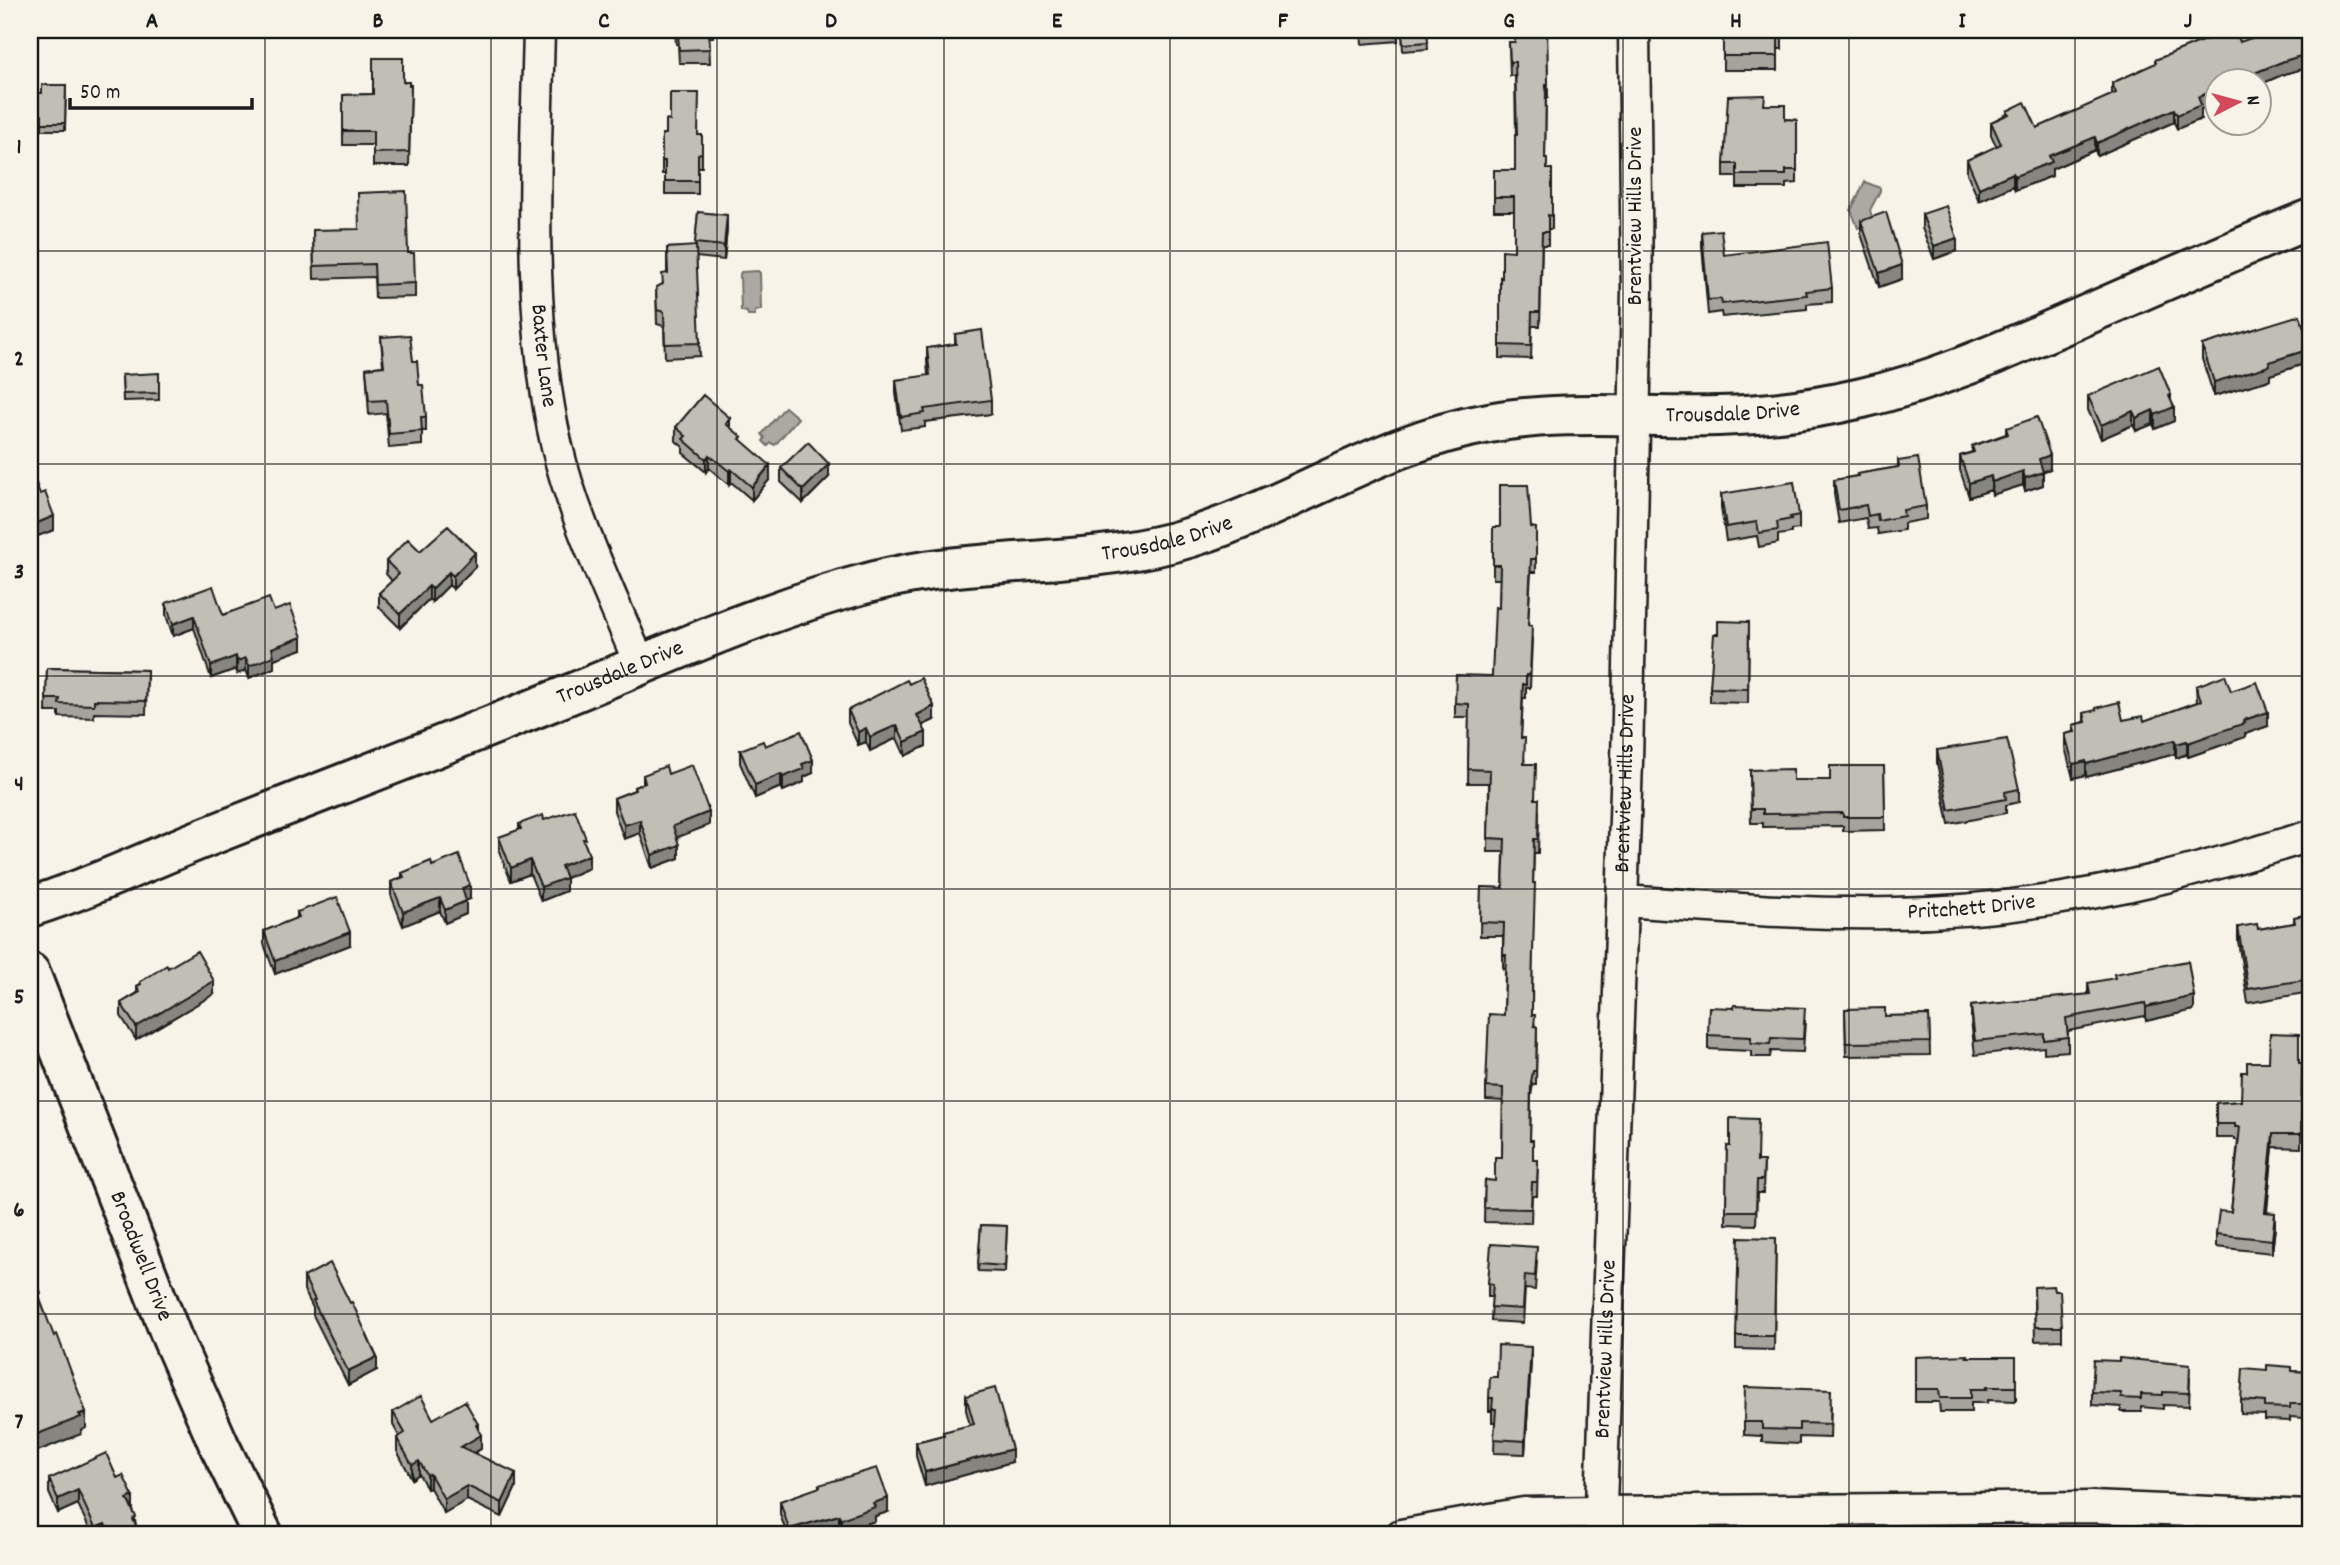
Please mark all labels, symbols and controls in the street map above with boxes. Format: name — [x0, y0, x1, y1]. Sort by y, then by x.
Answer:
text: A — [146, 6, 158, 39]
text: B — [373, 6, 384, 39]
text: C — [598, 6, 610, 39]
text: D — [825, 6, 837, 39]
text: E — [1052, 6, 1063, 39]
text: F — [1278, 6, 1289, 39]
text: G — [1503, 6, 1515, 39]
text: H — [1730, 6, 1742, 39]
text: I — [1958, 6, 1966, 39]
text: J — [2184, 6, 2192, 39]
scale bar — [70, 66, 252, 110]
north arrow — [2204, 66, 2274, 136]
text: 50 m — [80, 79, 120, 109]
text: N — [2238, 95, 2265, 107]
street label: Brentview Hills Drive — [1620, 127, 1653, 305]
text: 1 — [16, 132, 22, 165]
street label: Baxter Lane — [521, 303, 565, 410]
text: 2 — [14, 344, 24, 377]
street label: Trousdale Drive — [1665, 393, 1802, 433]
street label: Trousdale Drive — [1100, 507, 1238, 571]
text: 3 — [14, 557, 24, 590]
street label: Trousdale Drive — [552, 632, 689, 714]
street label: Brentview Hills Drive — [1607, 694, 1645, 874]
text: 4 — [14, 769, 24, 802]
street label: Pritchett Drive — [1907, 886, 2037, 929]
text: 5 — [14, 982, 24, 1015]
street label: Broadwell Drive — [100, 1187, 180, 1326]
text: 6 — [13, 1195, 25, 1228]
street label: Brentview Hills Drive — [1587, 1259, 1626, 1439]
text: 7 — [15, 1407, 24, 1440]

